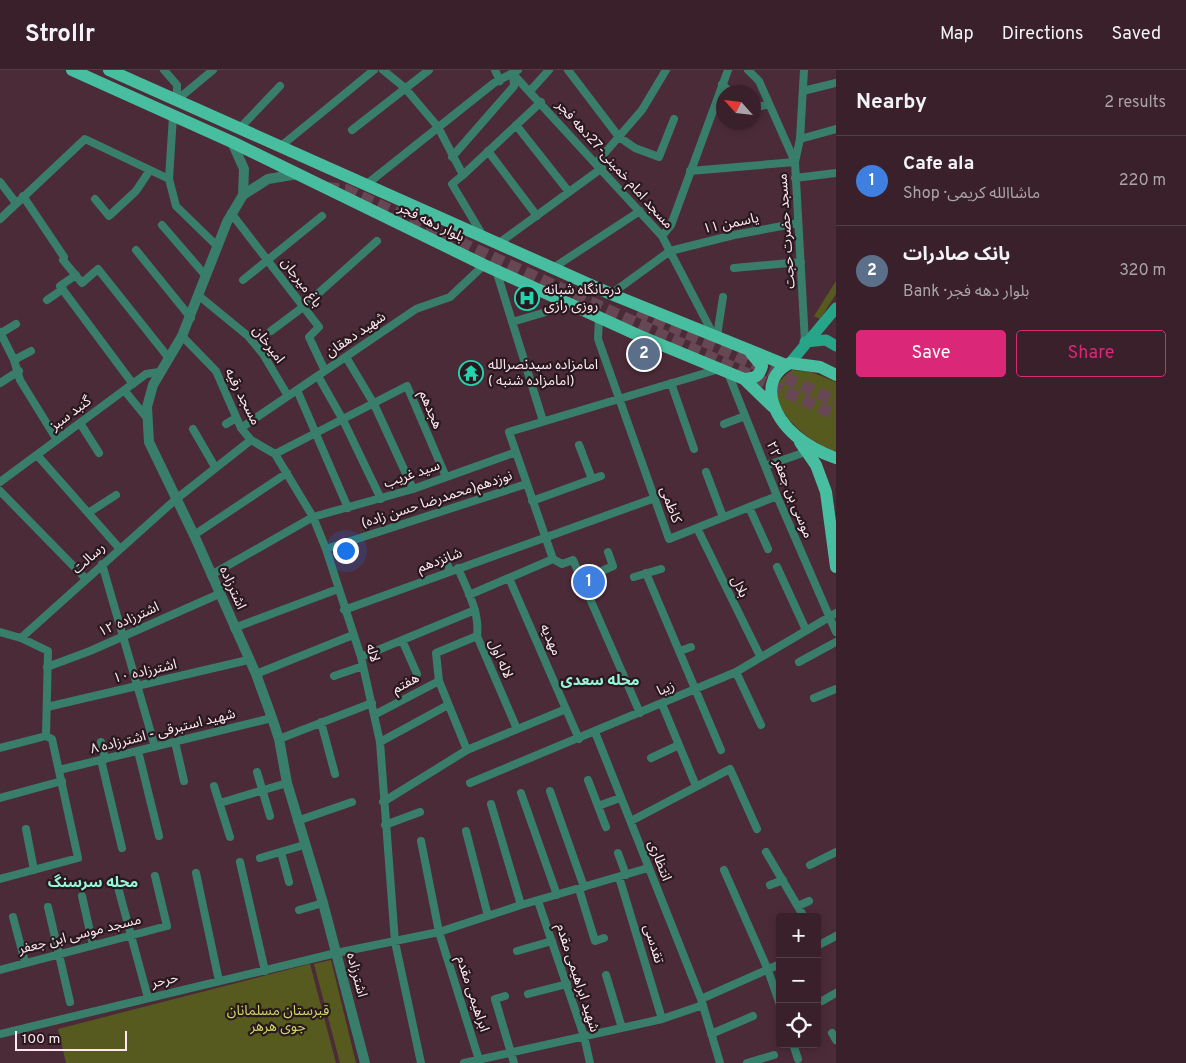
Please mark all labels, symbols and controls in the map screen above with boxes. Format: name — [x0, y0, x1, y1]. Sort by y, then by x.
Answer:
text: Strollr — [25, 20, 95, 50]
text: Map — [940, 23, 974, 46]
text: Directions — [1002, 23, 1084, 46]
text: Saved — [1112, 23, 1161, 46]
north arrow — [716, 85, 761, 130]
text: Nearby — [856, 89, 927, 116]
text: 2 results — [1104, 93, 1166, 113]
street label: مسجد امام خمینی-27دهه فجر — [550, 96, 676, 234]
text: Cafe ala — [903, 152, 974, 176]
text: 1 — [869, 171, 875, 191]
text: 220 m — [1119, 171, 1166, 191]
street label: مسجد حضرت حجت — [774, 173, 800, 289]
text: Shop · ماشاالله کریمی — [903, 184, 1040, 204]
street label: بلوار دهه فجر — [394, 199, 467, 246]
street label: یاسمن ۱۱ — [701, 210, 761, 238]
text: بانک صادرات — [903, 243, 1010, 267]
street label: باغ میرجان — [276, 255, 325, 312]
text: 2 — [867, 261, 877, 281]
text: 320 m — [1119, 261, 1166, 281]
place label: درمانگاه شبانه روزی رازی — [544, 282, 621, 315]
text: Bank · بلوار دهه فجر — [903, 282, 1029, 302]
hospital icon: درمانگاه شبانه روزی رازی — [514, 285, 540, 311]
street label: شهید دهقان — [323, 309, 390, 361]
street label: امیرخان — [248, 323, 288, 367]
button: Save — [856, 330, 1006, 377]
button: Share — [1016, 330, 1166, 377]
pin: 2 — [628, 335, 660, 373]
place label: امامزاده سیدنصرالله ( امامزاده شنبه) — [488, 357, 598, 390]
temple icon: امامزاده سیدنصرالله ( امامزاده شنبه) — [458, 360, 484, 386]
street label: مسجد رقیه — [220, 366, 264, 428]
street label: هجدهم — [413, 388, 446, 432]
street label: گنبد سبز — [46, 393, 95, 436]
street label: موسی بن جعفر ۲۲ — [762, 439, 816, 541]
street label: سید غریب — [382, 457, 442, 493]
street label: نوزدهم(محمدرضا حسن زاده) — [359, 467, 515, 533]
street label: کاظمی — [656, 484, 685, 526]
your location — [333, 538, 359, 564]
street label: رسالت — [69, 540, 109, 578]
street label: شانزدهم — [415, 545, 465, 578]
pin: 1 — [573, 563, 605, 601]
street label: اشترزاده — [215, 564, 249, 612]
street label: بلال — [727, 573, 752, 601]
street label: اشترزاده ۱۲ — [96, 599, 162, 641]
street label: مهدیه — [536, 622, 564, 658]
street label: لاله اول — [484, 637, 516, 681]
street label: لاله — [361, 642, 383, 664]
street label: اشترزاده ۱۰ — [111, 656, 179, 688]
street label: هفتم — [390, 670, 423, 699]
district label: محله سعدی — [560, 672, 640, 691]
street label: زیبا — [654, 678, 678, 700]
street label: شهید استبرقی - اشترزاده ۸ — [89, 706, 237, 758]
street label: انتظاری — [644, 838, 674, 884]
district label: محله سرسنگ — [48, 873, 138, 893]
street label: مسجد موسی ابن جعفر — [16, 912, 143, 959]
map controls — [776, 913, 821, 1048]
button: + — [776, 913, 821, 958]
street label: شهید ابراهیمی مقدم — [550, 922, 603, 1035]
street label: تقدسی — [639, 922, 667, 966]
street label: اشترزاده — [342, 951, 370, 999]
street label: ابراهیمی مقدم — [451, 954, 492, 1035]
button: − — [776, 958, 821, 1003]
street label: حرحر — [149, 970, 180, 993]
park label: قبرستان مسلمانان جوی هرهر — [227, 1003, 329, 1036]
button: locate — [776, 1003, 821, 1048]
scale bar — [15, 1028, 128, 1051]
text: 100 m — [22, 1031, 60, 1048]

